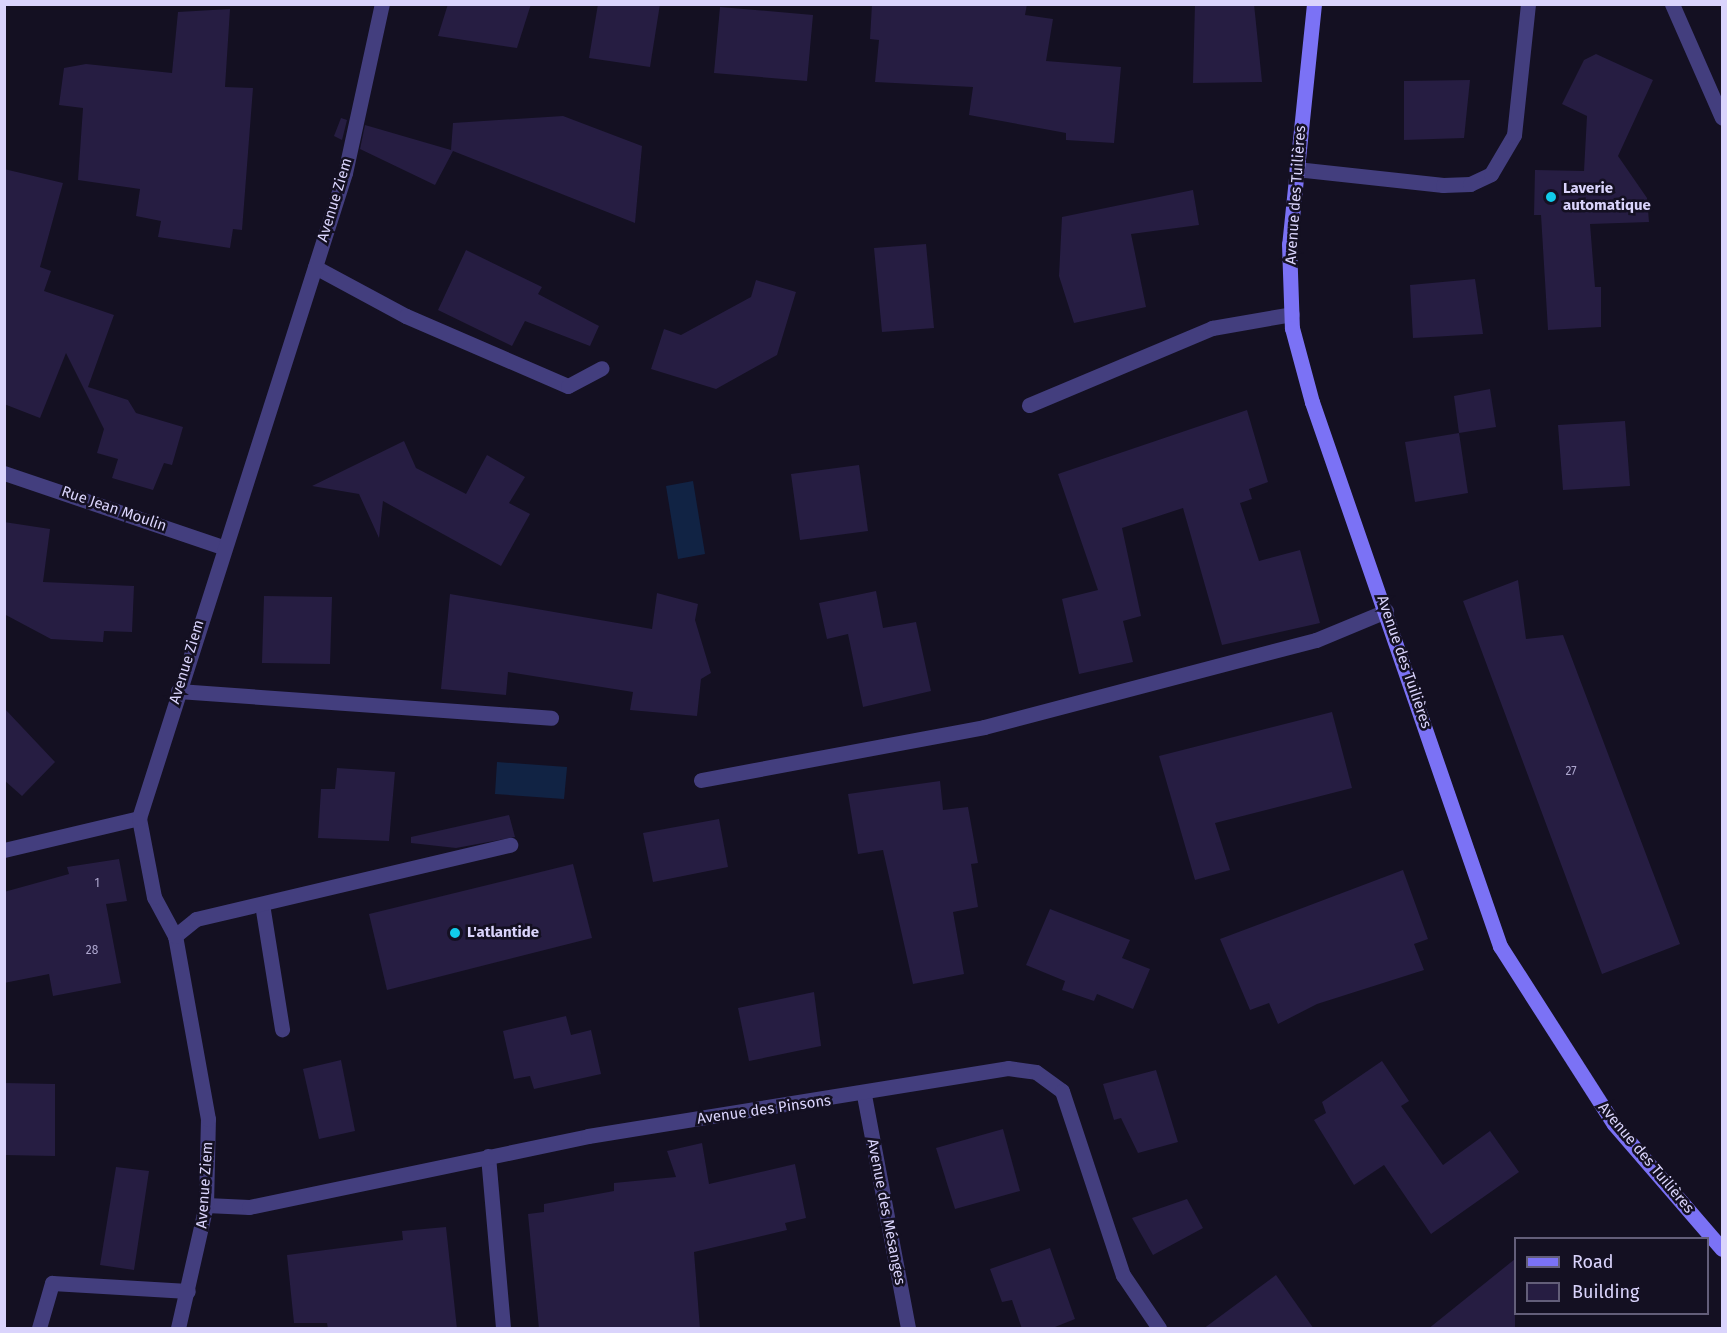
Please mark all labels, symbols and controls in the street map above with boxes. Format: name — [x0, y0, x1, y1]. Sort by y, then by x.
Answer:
street label: Avenue des Tuilières — [1282, 125, 1310, 265]
street label: Avenue Ziem — [314, 156, 356, 244]
place label: Laverie automatique — [1563, 179, 1651, 214]
marker: Laverie automatique — [1544, 190, 1558, 204]
street label: Rue Jean Moulin — [59, 483, 169, 535]
street label: Avenue des Tuilières — [1373, 593, 1435, 731]
street label: Avenue Ziem — [166, 618, 208, 706]
house number: 27 — [1565, 765, 1577, 779]
house number: 1 — [94, 877, 100, 891]
place label: L'atlantide — [467, 924, 539, 942]
marker: L'atlantide — [448, 926, 462, 940]
house number: 28 — [86, 944, 98, 958]
street label: Avenue des Pinsons — [696, 1092, 832, 1128]
street label: Avenue des Tuilières — [1594, 1099, 1698, 1217]
street label: Avenue des Mésanges — [863, 1138, 909, 1286]
street label: Avenue Ziem — [193, 1141, 217, 1229]
legend — [1514, 1237, 1709, 1315]
text: Road — [1572, 1251, 1614, 1273]
text: Building — [1572, 1281, 1639, 1303]

